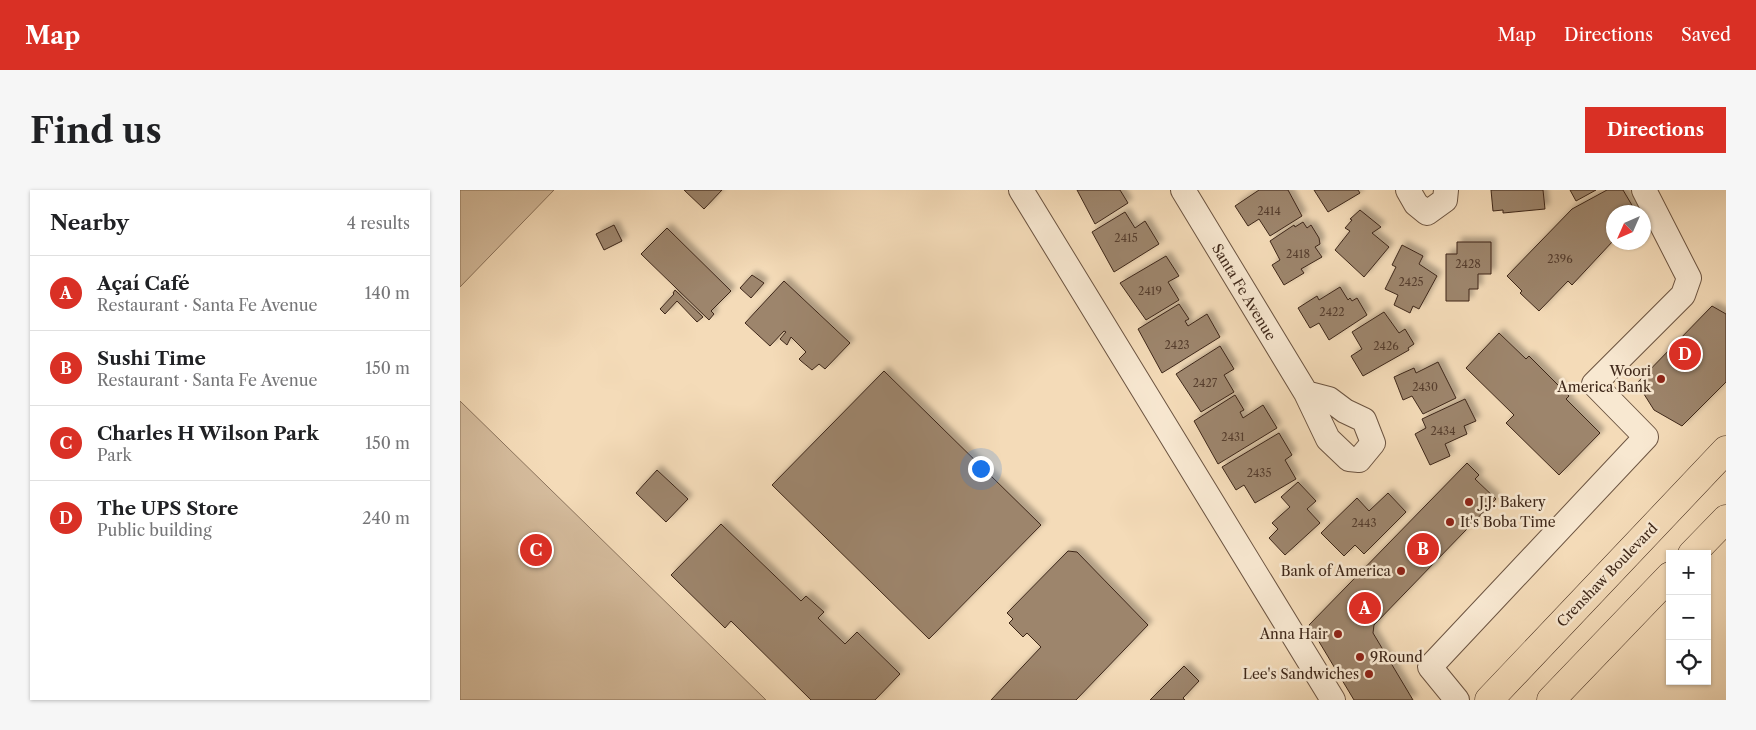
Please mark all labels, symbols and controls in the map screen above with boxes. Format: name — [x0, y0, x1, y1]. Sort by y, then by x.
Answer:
text: Map — [25, 21, 80, 50]
text: Map — [1497, 24, 1536, 46]
text: Directions — [1564, 24, 1653, 46]
text: Saved — [1681, 24, 1731, 46]
button: Directions — [1585, 107, 1726, 153]
text: Find us — [30, 109, 162, 152]
house number: 2414 — [1257, 204, 1281, 218]
north arrow — [1606, 205, 1651, 250]
text: Nearby — [50, 210, 129, 235]
text: 4 results — [347, 213, 410, 233]
house number: 2415 — [1114, 231, 1138, 245]
street label: Santa Fe Avenue — [1208, 240, 1280, 344]
house number: 2418 — [1286, 247, 1310, 261]
house number: 2396 — [1547, 252, 1573, 266]
house number: 2428 — [1455, 257, 1481, 271]
text: Açaí Café — [97, 272, 190, 295]
house number: 2425 — [1399, 275, 1424, 289]
text: A — [60, 283, 72, 303]
text: 140 m — [365, 283, 410, 303]
house number: 2419 — [1138, 284, 1162, 298]
text: Restaurant · Santa Fe Avenue — [97, 295, 318, 315]
house number: 2422 — [1319, 305, 1345, 319]
pin: D — [1669, 335, 1701, 373]
house number: 2423 — [1164, 338, 1190, 352]
house number: 2426 — [1373, 339, 1399, 353]
text: Sushi Time — [97, 347, 206, 370]
text: B — [60, 358, 72, 378]
text: 150 m — [365, 358, 410, 378]
place label: Woori America Bank — [1556, 362, 1652, 396]
text: Restaurant · Santa Fe Avenue — [97, 370, 318, 390]
marker: Woori America Bank — [1655, 373, 1667, 385]
house number: 2427 — [1193, 376, 1218, 390]
house number: 2430 — [1412, 380, 1438, 394]
text: Charles H Wilson Park — [97, 422, 319, 445]
house number: 2434 — [1430, 424, 1456, 438]
house number: 2431 — [1221, 430, 1245, 444]
text: C — [60, 433, 72, 453]
text: 150 m — [365, 433, 410, 453]
text: Park — [97, 445, 132, 465]
your location — [968, 456, 994, 482]
house number: 2435 — [1247, 466, 1271, 480]
place label: J.J. Bakery — [1477, 493, 1546, 511]
marker: J.J. Bakery — [1463, 496, 1475, 508]
text: The UPS Store — [97, 497, 238, 520]
text: D — [59, 508, 73, 528]
text: 240 m — [362, 508, 410, 528]
place label: It's Boba Time — [1460, 513, 1556, 531]
house number: 2443 — [1351, 516, 1377, 530]
marker: It's Boba Time — [1444, 516, 1456, 528]
street label: Crenshaw Boulevard — [1553, 519, 1662, 631]
text: Public building — [97, 520, 212, 540]
pin: B — [1407, 530, 1439, 568]
pin: C — [520, 531, 552, 569]
map controls — [1666, 550, 1711, 685]
button: + — [1666, 550, 1711, 595]
place label: Bank of America — [1281, 562, 1392, 580]
marker: Bank of America — [1395, 565, 1407, 577]
pin: A — [1349, 589, 1381, 627]
button: − — [1666, 595, 1711, 640]
place label: Anna Hair — [1259, 625, 1328, 643]
marker: Anna Hair — [1332, 628, 1344, 640]
button: locate — [1666, 640, 1711, 685]
place label: 9Round — [1370, 648, 1423, 666]
marker: 9Round — [1354, 651, 1366, 663]
place label: Lee's Sandwiches — [1243, 665, 1359, 683]
marker: Lee's Sandwiches — [1363, 668, 1375, 680]

